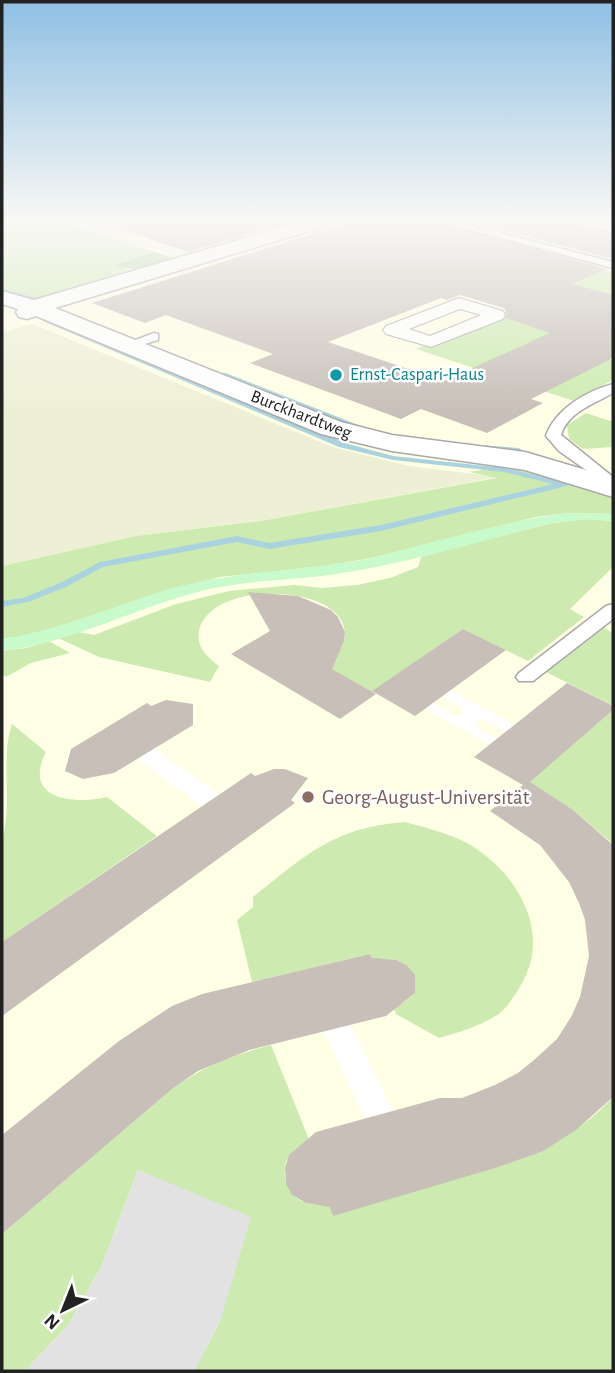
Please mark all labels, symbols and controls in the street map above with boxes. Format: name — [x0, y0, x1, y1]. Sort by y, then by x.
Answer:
place label: Ernst-Caspari-Haus — [350, 366, 484, 384]
marker: Ernst-Caspari-Haus — [328, 367, 344, 383]
street label: Burckhardtweg — [248, 387, 354, 443]
place label: Georg-August-Universität — [322, 787, 530, 808]
marker: Georg-August-Universität — [300, 789, 316, 805]
north arrow — [28, 1275, 98, 1345]
text: N — [41, 1310, 64, 1333]

